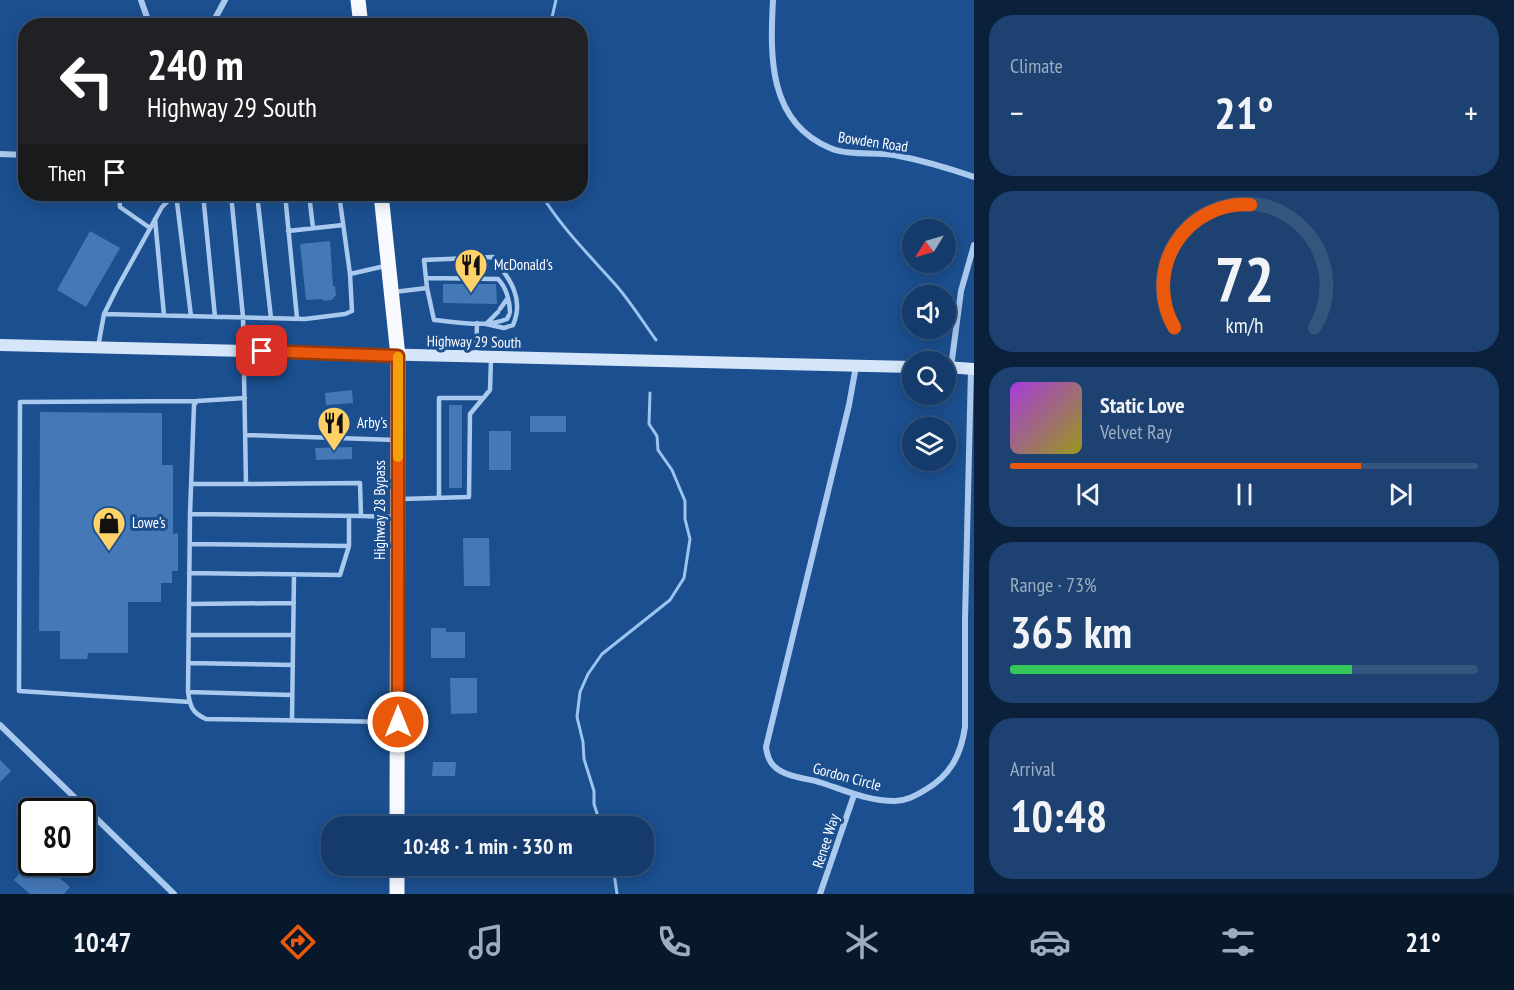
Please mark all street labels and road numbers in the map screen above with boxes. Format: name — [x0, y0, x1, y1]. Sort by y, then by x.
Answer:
street label: Bowden Road — [837, 127, 909, 156]
street label: Highway 29 South — [427, 331, 521, 352]
street label: Highway 28 Bypass — [370, 460, 389, 560]
street label: Gordon Circle — [811, 758, 883, 795]
street label: Renee Way — [808, 811, 843, 870]

